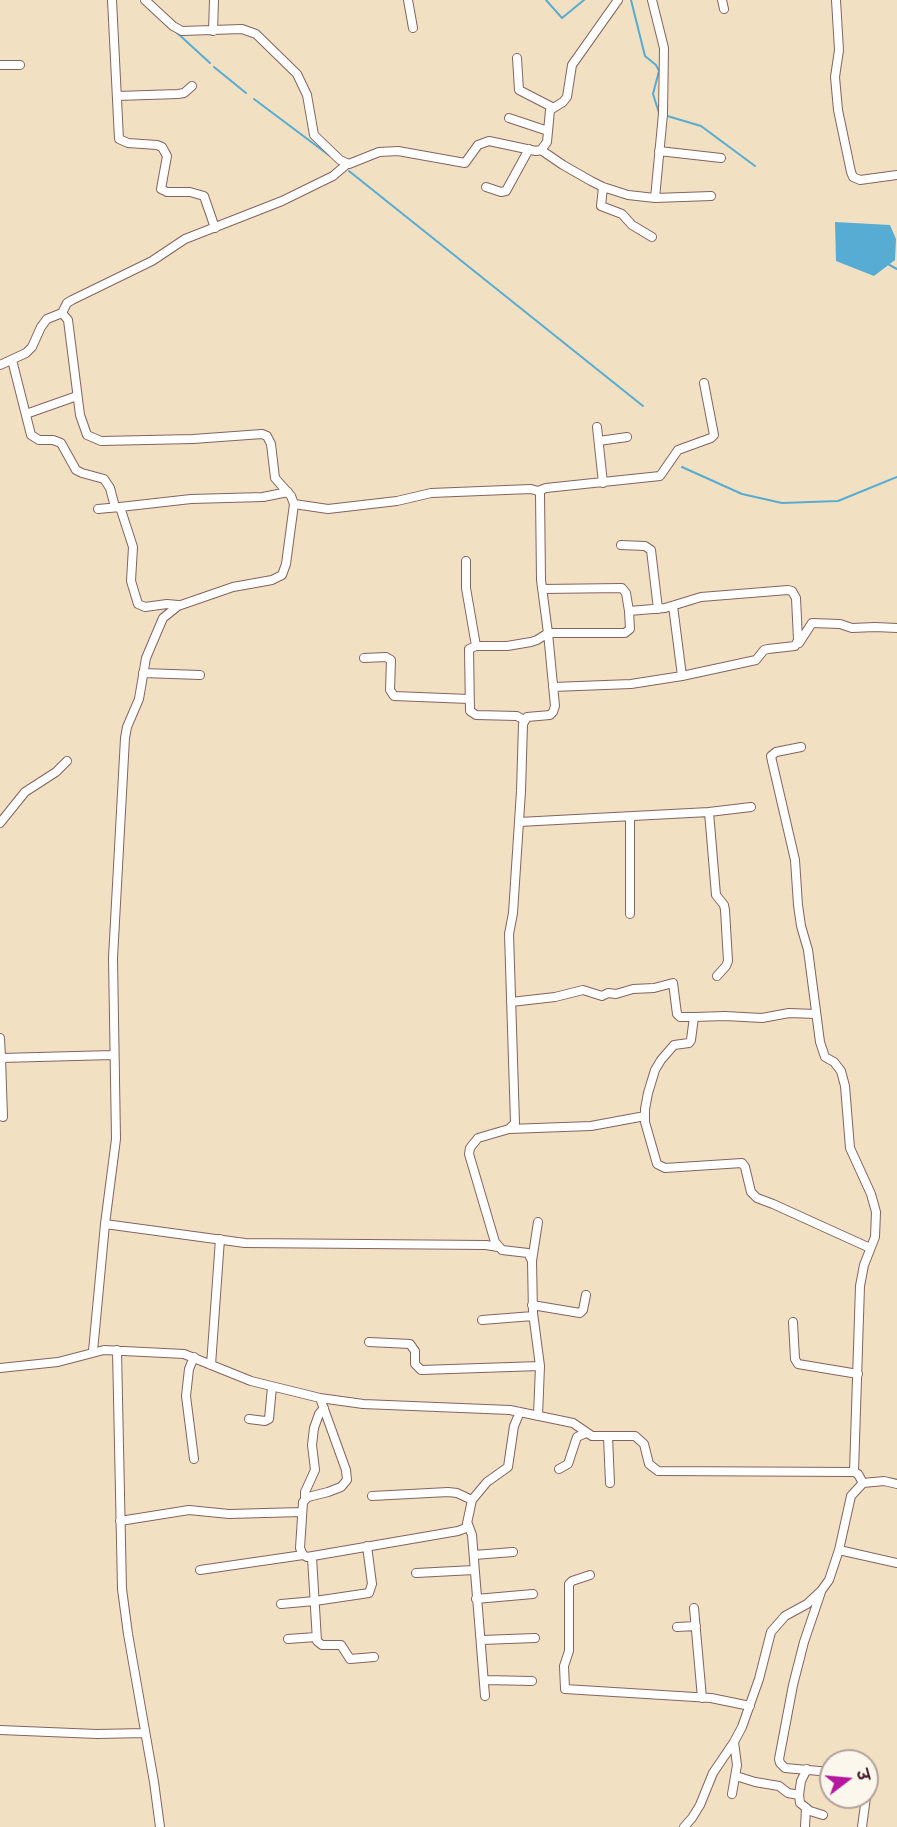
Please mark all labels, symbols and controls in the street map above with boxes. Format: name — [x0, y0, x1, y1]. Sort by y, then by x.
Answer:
north arrow — [819, 1749, 879, 1809]
text: उ — [851, 1766, 877, 1783]

